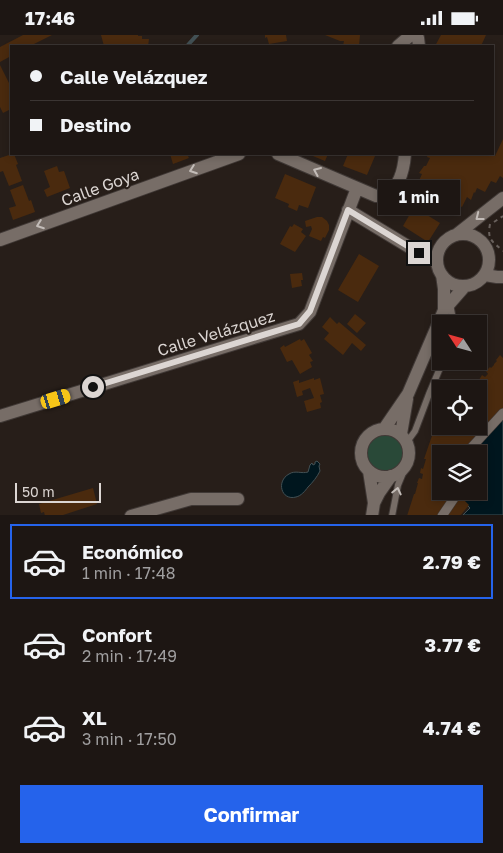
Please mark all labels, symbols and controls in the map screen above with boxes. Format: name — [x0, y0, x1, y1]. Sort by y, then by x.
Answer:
text: 17:46 — [25, 6, 75, 29]
text: Calle Velázquez — [60, 65, 207, 88]
text: Destino — [60, 113, 131, 136]
street label: Calle Goya — [58, 164, 142, 210]
one-way arrow — [189, 164, 198, 174]
one-way arrow — [313, 166, 322, 177]
callout: 1 min — [378, 181, 460, 215]
text: 1 min — [399, 187, 439, 207]
one-way arrow — [476, 211, 485, 219]
one-way arrow — [36, 219, 45, 229]
route end — [408, 242, 430, 264]
street label: Calle Velázquez — [155, 306, 277, 360]
north arrow — [432, 315, 488, 370]
map controls — [432, 315, 487, 500]
route start — [82, 376, 104, 398]
button: locate — [432, 380, 487, 435]
car — [39, 387, 72, 411]
button: layers — [432, 445, 487, 500]
scale bar — [15, 481, 101, 504]
text: 50 m — [22, 483, 55, 500]
one-way arrow — [391, 487, 402, 496]
icon: car — [22, 539, 67, 584]
text: Económico — [82, 540, 183, 563]
text: 2.79 € — [423, 550, 481, 573]
text: 1 min · 17:48 — [82, 563, 175, 583]
icon: car — [22, 622, 67, 667]
text: Confort — [82, 623, 152, 646]
text: 3.77 € — [424, 633, 481, 656]
text: 2 min · 17:49 — [82, 646, 177, 666]
icon: car — [22, 705, 67, 750]
text: XL — [82, 706, 107, 729]
text: 4.74 € — [423, 716, 481, 739]
text: 3 min · 17:50 — [82, 729, 177, 749]
button: Confirmar — [20, 785, 483, 843]

